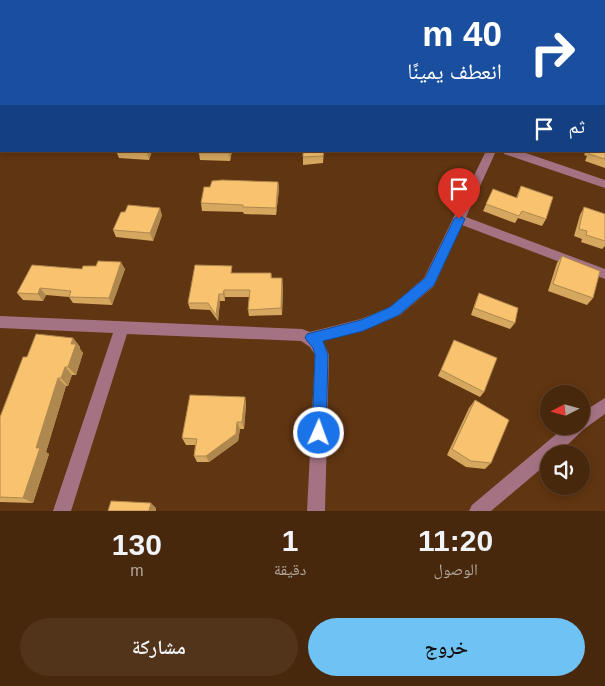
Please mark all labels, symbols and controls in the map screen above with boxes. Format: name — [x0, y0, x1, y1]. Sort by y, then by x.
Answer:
text: 40 m — [422, 14, 502, 53]
icon: right — [520, 20, 585, 85]
text: انعطف يمينًا — [407, 59, 502, 84]
icon: arrive — [530, 115, 558, 143]
text: ثم — [568, 116, 585, 137]
pin — [438, 168, 480, 219]
icon: arrive — [445, 175, 473, 203]
north arrow — [540, 385, 590, 435]
map controls — [540, 385, 590, 495]
position arrow — [292, 406, 344, 458]
button: sound — [540, 445, 590, 495]
text: 1 — [282, 524, 298, 557]
text: 11:20 — [418, 524, 493, 557]
text: 130 — [112, 528, 162, 561]
text: دقيقة — [274, 561, 306, 578]
text: الوصول — [433, 561, 478, 578]
text: m — [130, 562, 144, 579]
button: مشاركة — [20, 618, 298, 676]
button: خروج — [308, 618, 585, 676]

